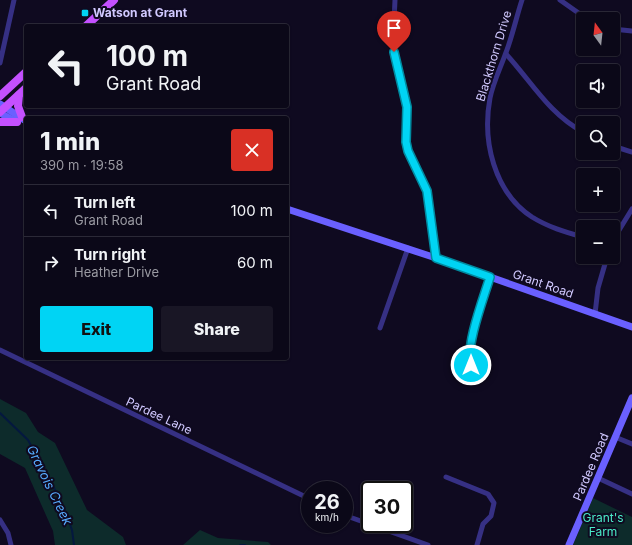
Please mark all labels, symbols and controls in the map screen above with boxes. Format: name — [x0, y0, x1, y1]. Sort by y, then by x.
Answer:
place label: Watson at Grant — [93, 5, 188, 20]
marker: Watson at Grant — [80, 8, 90, 18]
street label: Blackthorn Drive — [473, 9, 514, 103]
pin — [377, 11, 411, 52]
north arrow — [576, 12, 620, 56]
map controls — [576, 12, 620, 264]
icon: arrive — [383, 17, 405, 39]
text: 100 m — [106, 39, 188, 73]
icon: left — [40, 40, 92, 92]
button: sound — [576, 64, 620, 108]
text: Grant Road — [106, 73, 201, 94]
button: search — [576, 116, 620, 160]
text: 1 min — [40, 127, 100, 156]
button: close — [231, 129, 273, 171]
text: 390 m · 19:58 — [40, 157, 123, 173]
button: + — [576, 168, 620, 212]
text: Turn left — [74, 193, 135, 212]
icon: left — [40, 200, 62, 222]
text: 100 m — [231, 201, 273, 220]
text: Grant Road — [74, 212, 143, 228]
button: − — [576, 220, 620, 264]
text: Turn right — [74, 245, 146, 264]
icon: right — [40, 252, 62, 274]
text: 60 m — [237, 253, 273, 272]
text: Heather Drive — [74, 264, 159, 280]
street label: Grant Road — [511, 266, 576, 301]
button: Exit — [40, 306, 153, 352]
button: Share — [161, 306, 273, 352]
position arrow — [450, 344, 492, 386]
street label: Pardee Lane — [124, 394, 195, 437]
street label: Pardee Road — [569, 431, 612, 503]
water label: Gravois Creek — [24, 442, 77, 528]
speed limit sign: 30 — [361, 481, 413, 533]
text: 26 — [314, 490, 340, 514]
park label: Grant's Farm — [582, 510, 624, 539]
text: km/h — [315, 511, 339, 523]

